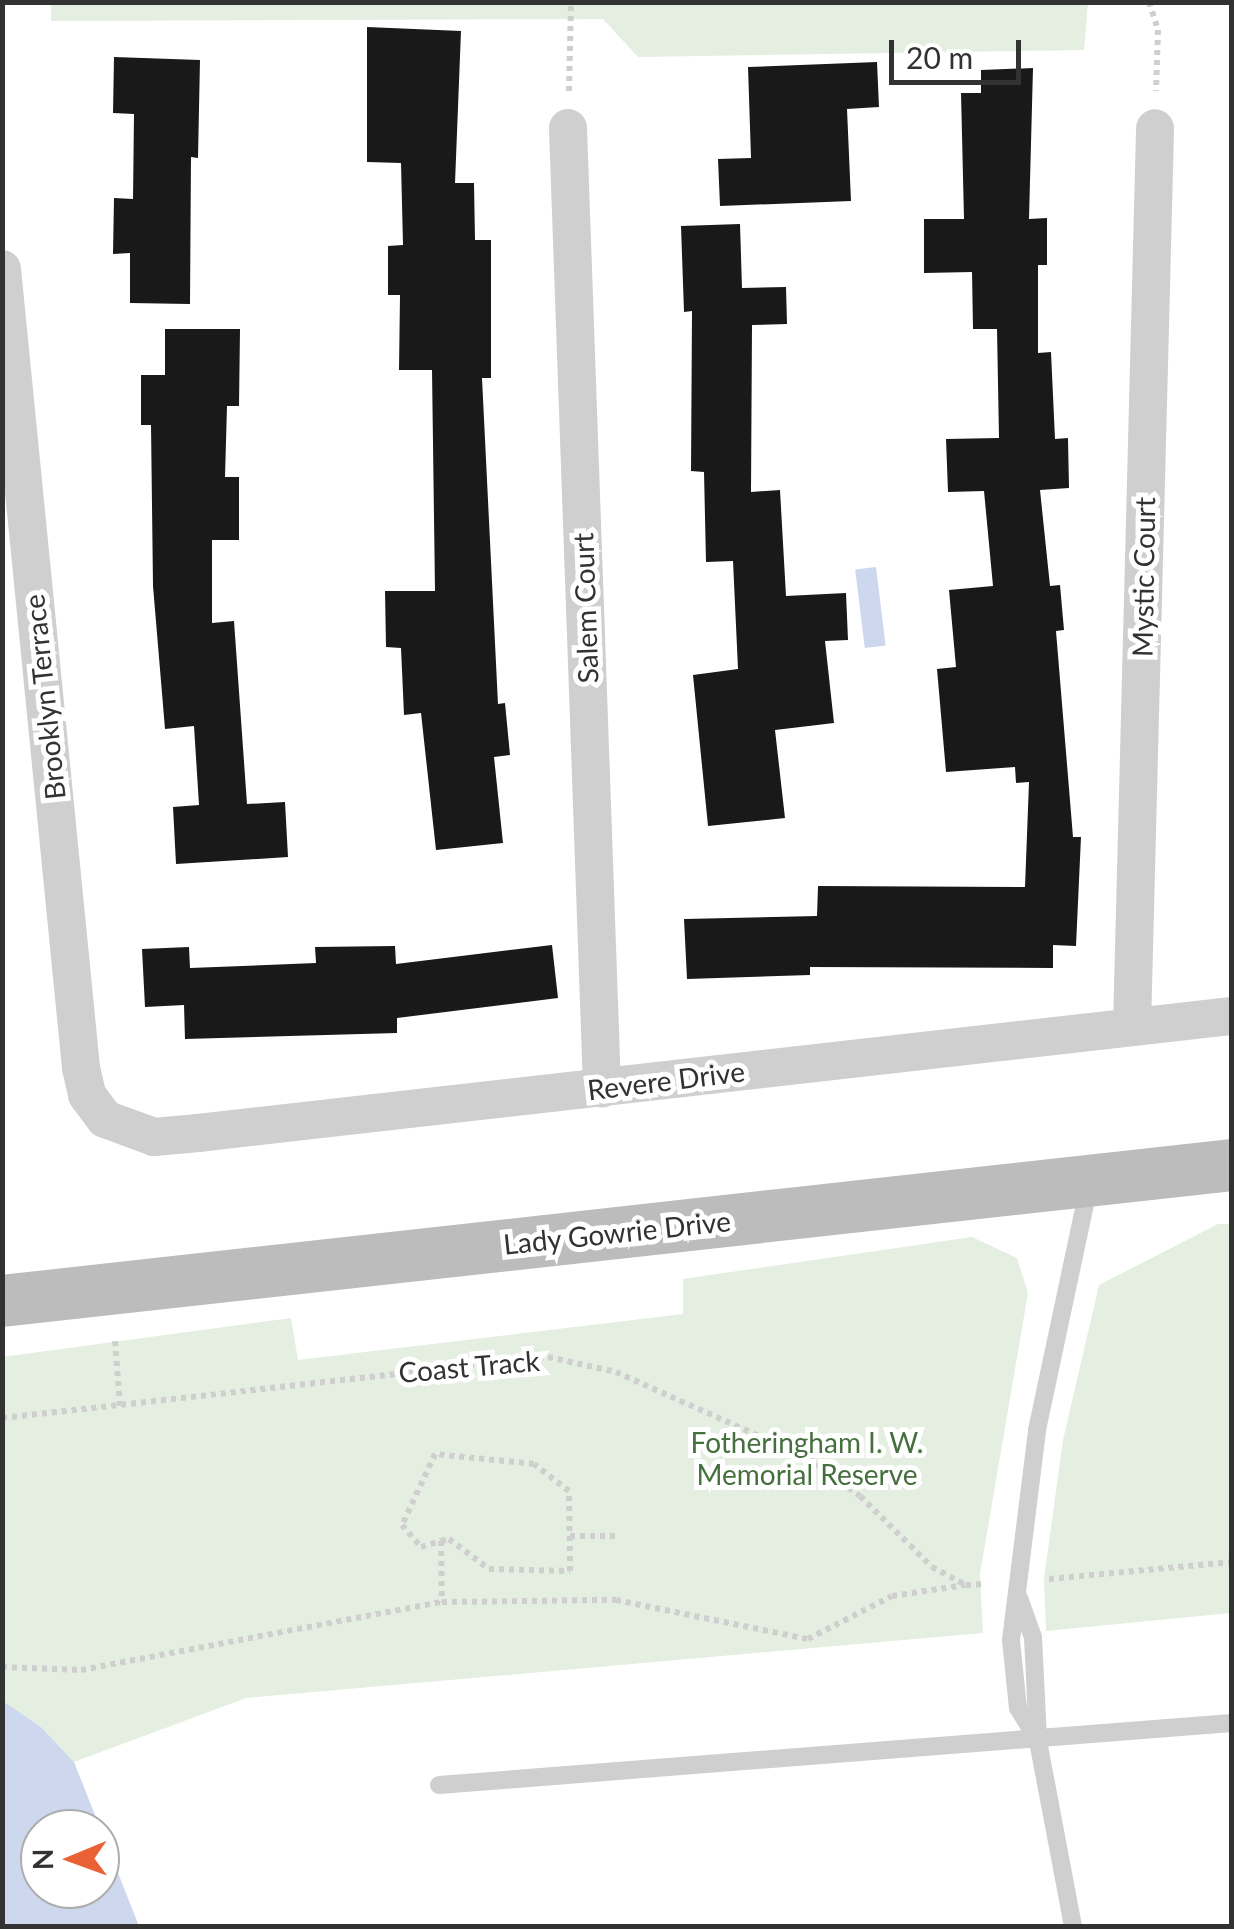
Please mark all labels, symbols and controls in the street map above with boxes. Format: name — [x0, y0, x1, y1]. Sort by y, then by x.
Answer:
scale bar — [894, 20, 1026, 82]
text: 20 m — [906, 39, 973, 75]
street label: Mystic Court — [1125, 497, 1161, 657]
street label: Salem Court — [566, 532, 604, 684]
street label: Brooklyn Terrace — [16, 592, 72, 802]
street label: Revere Drive — [585, 1054, 747, 1106]
street label: Lady Gowrie Drive — [501, 1203, 733, 1261]
street label: Coast Track — [397, 1343, 541, 1389]
park label: Fotheringham I. W. Memorial Reserve — [690, 1425, 924, 1491]
north arrow — [20, 1809, 120, 1909]
text: N — [25, 1848, 59, 1871]

